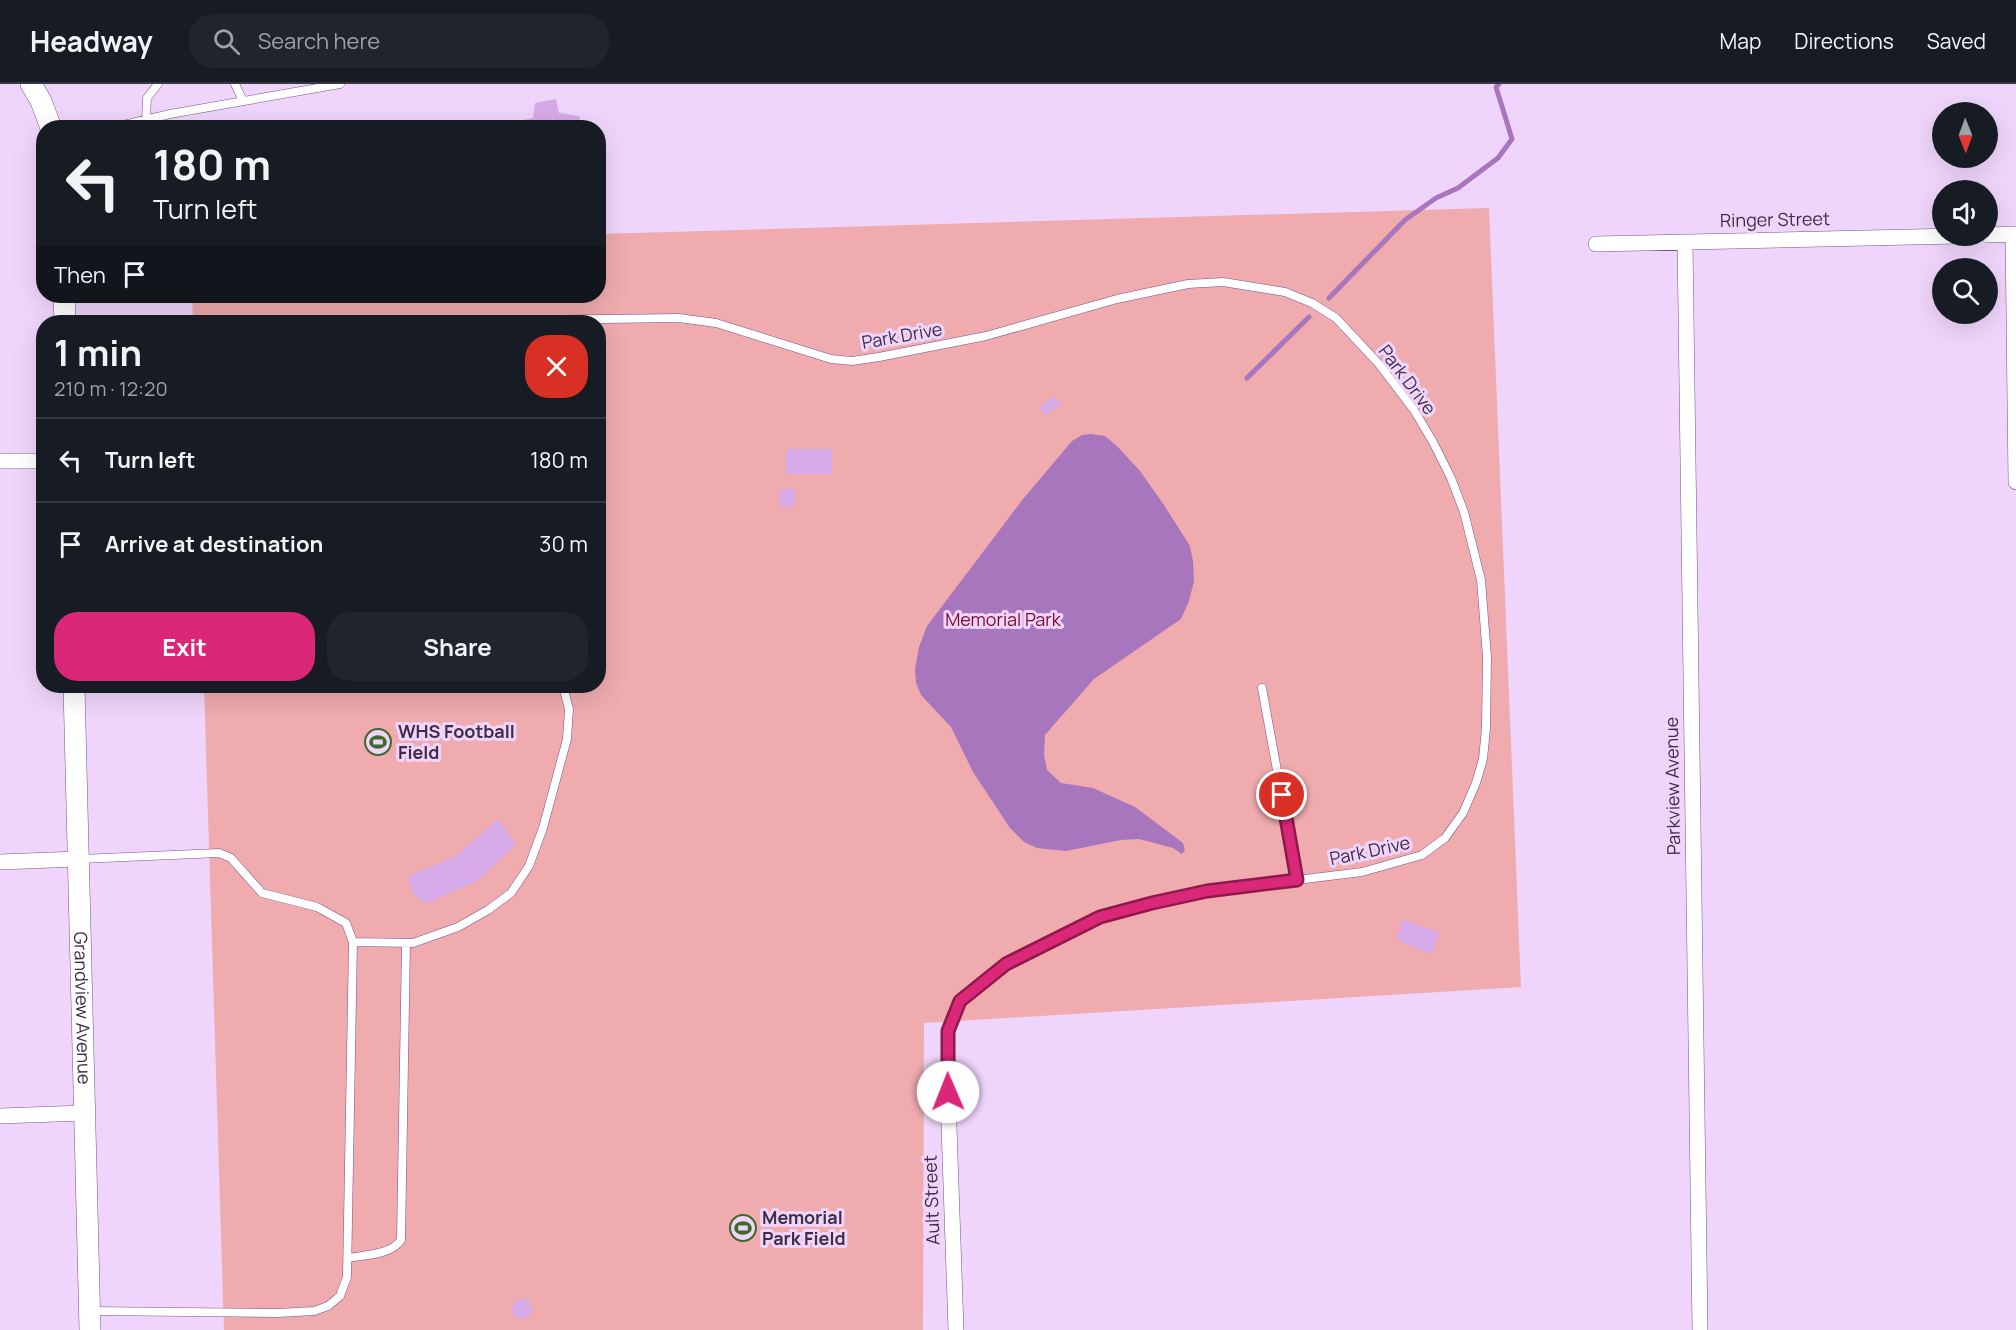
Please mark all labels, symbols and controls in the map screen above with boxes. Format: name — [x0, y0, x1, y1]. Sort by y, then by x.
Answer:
search box — [189, 14, 609, 68]
text: Headway — [30, 22, 153, 60]
icon: search — [210, 25, 243, 58]
text: Search here — [258, 26, 380, 56]
text: Map — [1720, 27, 1761, 55]
text: Directions — [1794, 27, 1894, 55]
text: Saved — [1927, 27, 1986, 55]
north arrow — [1932, 102, 1998, 168]
map controls — [1932, 102, 1998, 324]
text: 180 m — [153, 135, 271, 193]
icon: left — [54, 144, 132, 222]
button: sound — [1932, 180, 1998, 246]
text: Turn left — [153, 190, 257, 227]
street label: Ringer Street — [1720, 206, 1830, 232]
icon: arrive — [118, 258, 151, 291]
button: search — [1932, 258, 1998, 324]
text: Then — [54, 260, 106, 290]
street label: Park Drive — [860, 316, 944, 354]
text: 1 min — [54, 328, 142, 377]
button: close — [525, 335, 588, 398]
street label: Park Drive — [1374, 340, 1442, 419]
text: 210 m · 12:20 — [54, 375, 168, 402]
icon: left — [54, 444, 87, 477]
text: Turn left — [105, 445, 195, 475]
text: 180 m — [530, 445, 588, 475]
icon: arrive — [54, 528, 87, 561]
text: Arrive at destination — [105, 529, 323, 559]
text: 30 m — [539, 529, 588, 559]
park label: Memorial Park — [945, 607, 1062, 631]
button: Exit — [54, 612, 315, 681]
button: Share — [327, 612, 588, 681]
street label: Parkview Avenue — [1659, 717, 1685, 855]
place label: WHS Football Field — [398, 719, 515, 764]
sports icon: WHS Football Field — [363, 727, 393, 757]
pin — [1256, 769, 1307, 820]
icon: arrive — [1265, 778, 1298, 811]
street label: Park Drive — [1327, 830, 1412, 870]
street label: Grandview Avenue — [69, 931, 97, 1085]
position arrow — [916, 1060, 980, 1124]
street label: Ault Street — [917, 1155, 945, 1245]
place label: Memorial Park Field — [762, 1205, 846, 1250]
sports icon: Memorial Park Field — [728, 1213, 758, 1243]

